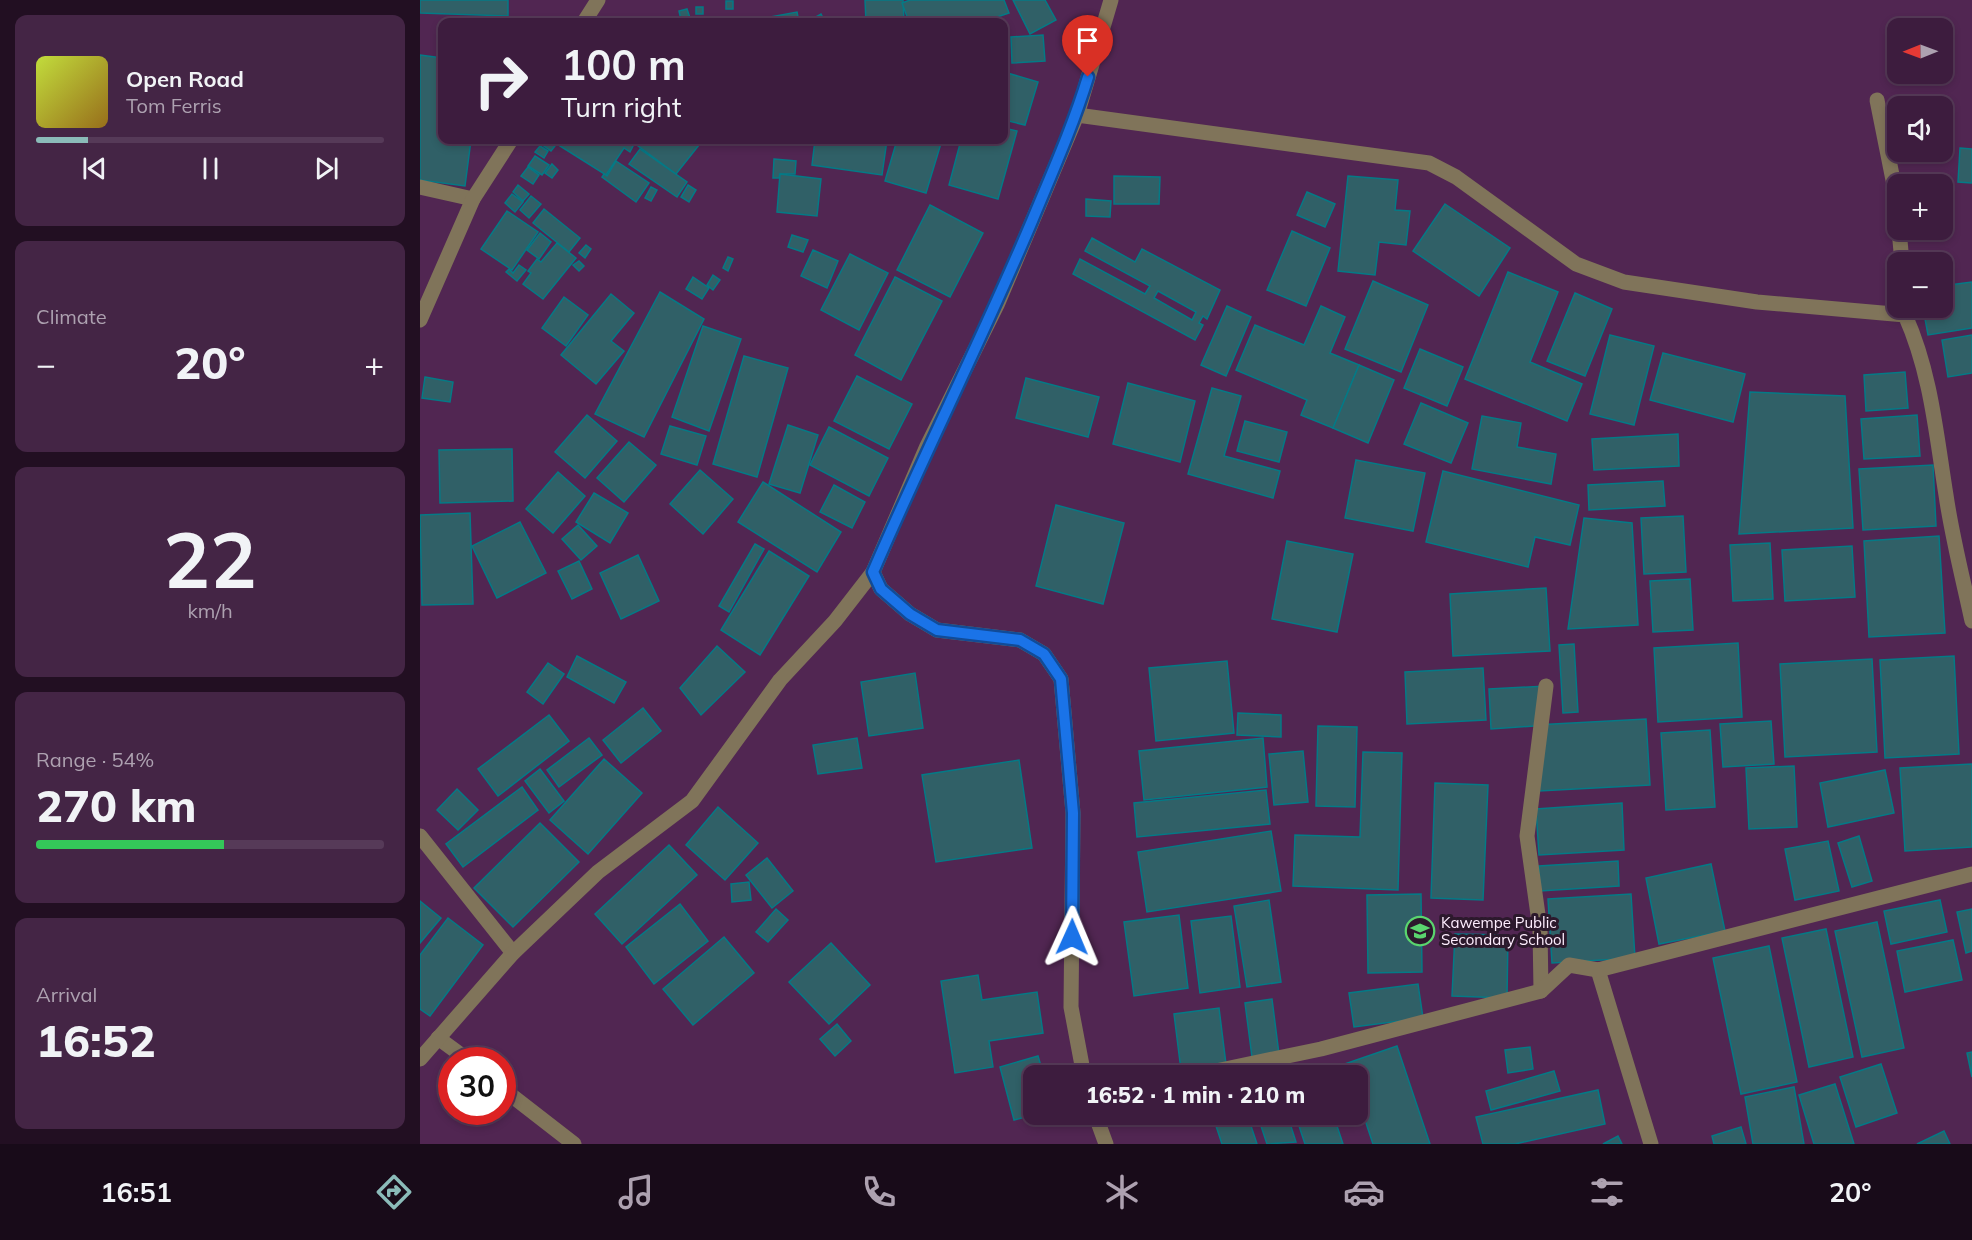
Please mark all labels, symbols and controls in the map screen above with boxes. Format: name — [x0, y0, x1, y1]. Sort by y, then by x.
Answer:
pin — [1062, 15, 1113, 77]
north arrow — [1887, 18, 1953, 84]
map controls — [1887, 18, 1953, 318]
icon: arrive — [1071, 24, 1104, 57]
text: 100 m — [561, 38, 686, 91]
icon: right — [462, 42, 540, 120]
text: Open Road — [126, 65, 244, 93]
text: Turn right — [561, 90, 681, 124]
text: Tom Ferris — [126, 93, 222, 118]
button: sound — [1887, 96, 1953, 162]
icon: previous — [78, 152, 111, 185]
icon: pause — [194, 152, 227, 185]
icon: next — [310, 152, 343, 185]
button: + — [1887, 174, 1953, 240]
button: − — [1887, 252, 1953, 318]
text: Climate — [36, 304, 107, 329]
text: 20° — [174, 334, 246, 390]
text: − — [36, 343, 56, 384]
text: + — [364, 343, 384, 384]
text: 22 — [163, 510, 257, 608]
text: km/h — [187, 598, 233, 623]
text: Range · 54% — [36, 747, 154, 772]
text: 270 km — [36, 777, 197, 833]
position arrow — [1040, 905, 1104, 969]
place label: Kawempe Public Secondary School — [1441, 913, 1565, 949]
school or university icon: Kawempe Public Secondary School — [1404, 915, 1436, 947]
text: Arrival — [36, 982, 97, 1007]
text: 16:52 — [36, 1012, 156, 1068]
speed limit sign: 30 — [438, 1047, 516, 1125]
text: 16:52 · 1 min · 210 m — [1086, 1081, 1305, 1109]
icon: directions — [373, 1171, 415, 1213]
icon: music — [615, 1171, 657, 1213]
icon: phone — [858, 1171, 900, 1213]
icon: climate — [1101, 1171, 1143, 1213]
icon: car — [1343, 1171, 1385, 1213]
icon: filters — [1586, 1171, 1628, 1213]
text: 16:51 — [100, 1175, 172, 1209]
text: 20° — [1829, 1175, 1872, 1209]

